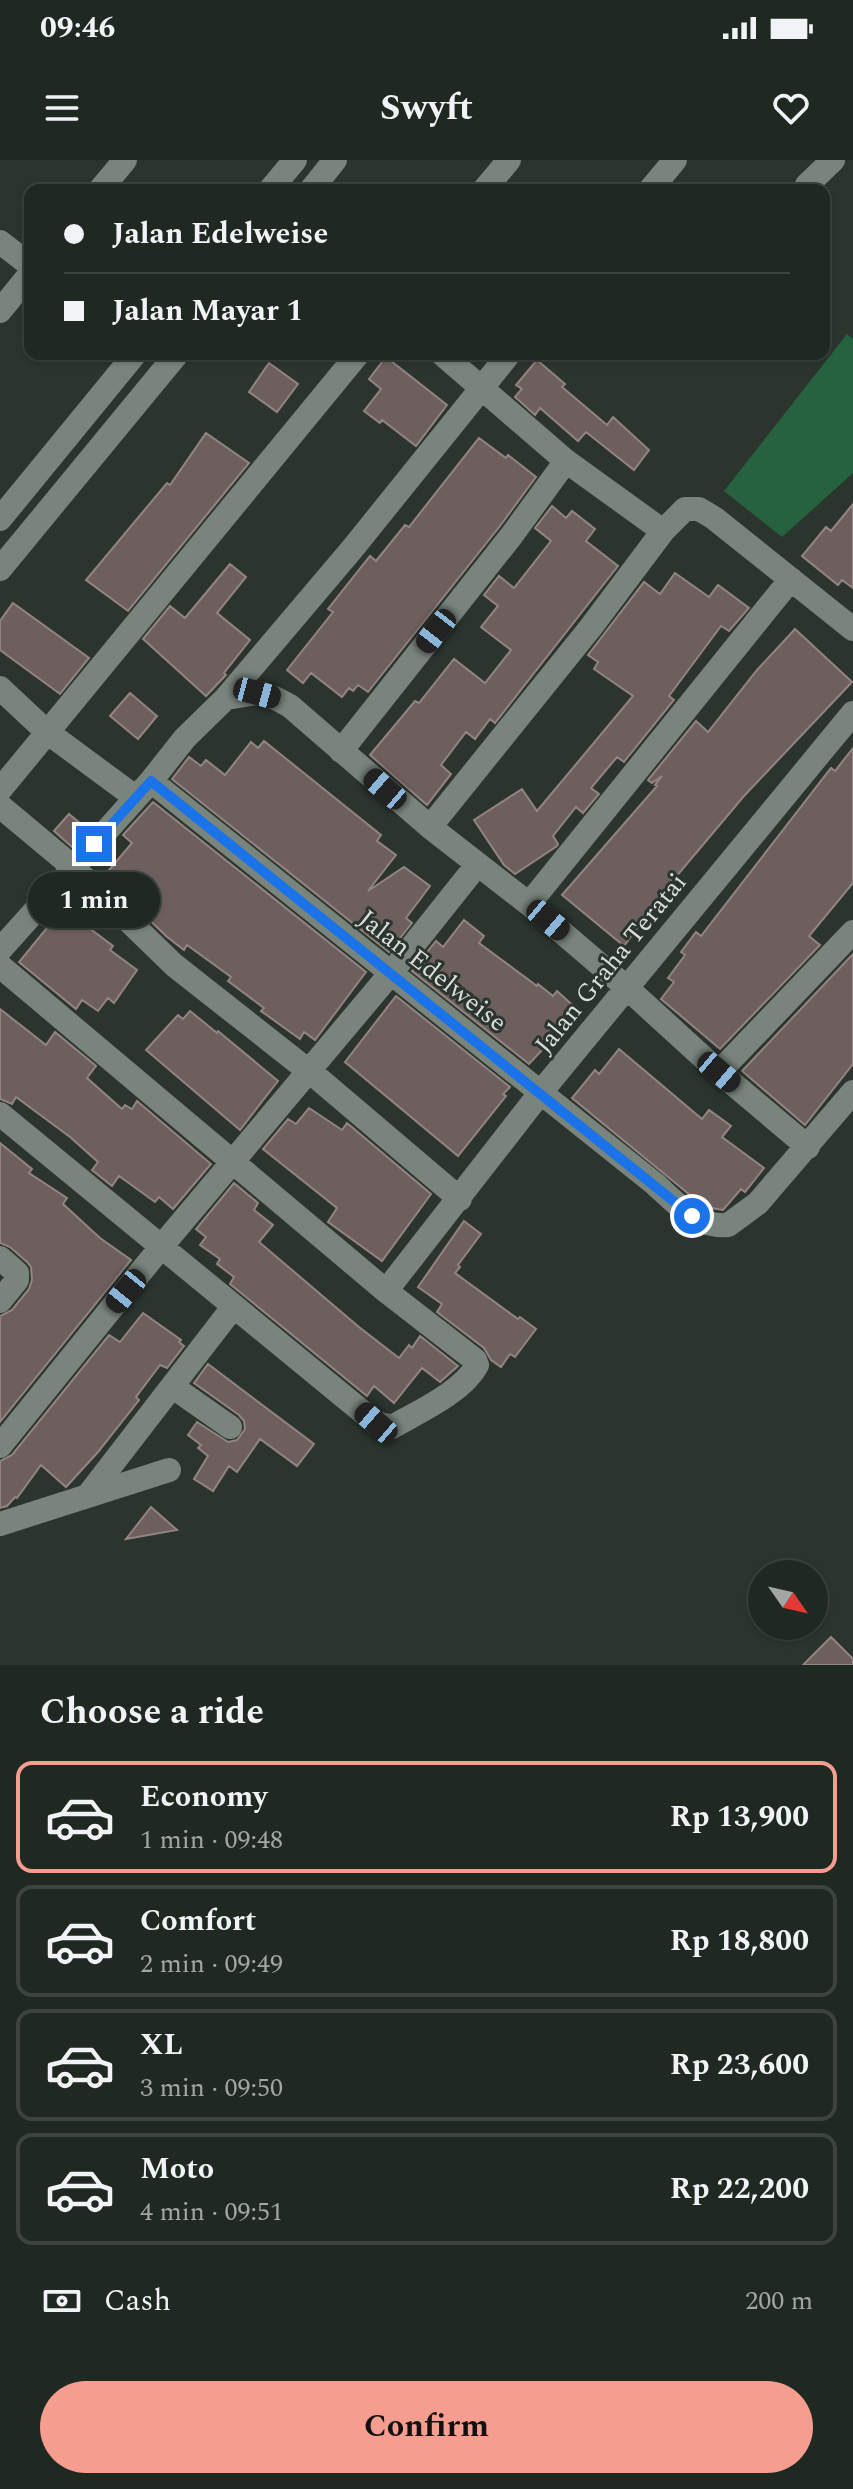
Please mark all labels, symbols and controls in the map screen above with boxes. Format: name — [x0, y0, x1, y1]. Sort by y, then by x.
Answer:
text: 09:46 — [40, 5, 115, 51]
text: Swyft — [380, 81, 473, 136]
icon: menu — [40, 86, 84, 130]
icon: heart — [769, 86, 813, 130]
text: Jalan Edelweise — [112, 211, 328, 257]
text: Jalan Mayar 1 — [112, 288, 303, 334]
car — [412, 605, 460, 657]
car — [231, 675, 283, 711]
car — [359, 764, 411, 814]
route end — [76, 826, 112, 862]
street label: Jalan Graha Teratai — [525, 864, 697, 1063]
callout: 1 min — [28, 872, 160, 928]
text: 1 min — [59, 880, 129, 920]
car — [522, 895, 574, 945]
street label: Jalan Edelweise — [349, 900, 516, 1042]
car — [693, 1047, 745, 1097]
route start — [674, 1198, 710, 1234]
car — [102, 1265, 150, 1317]
car — [350, 1398, 402, 1448]
north arrow — [748, 1560, 828, 1640]
map controls — [748, 1560, 828, 1640]
text: Choose a ride — [40, 1685, 264, 1740]
text: Economy — [140, 1774, 267, 1820]
icon: car — [44, 1781, 116, 1853]
text: Rp 13,900 — [670, 1794, 809, 1840]
text: 1 min · 09:48 — [140, 1820, 283, 1860]
text: Comfort — [140, 1898, 256, 1944]
icon: car — [44, 1905, 116, 1977]
text: Rp 18,800 — [670, 1918, 809, 1964]
text: 2 min · 09:49 — [140, 1944, 283, 1984]
text: XL — [140, 2022, 183, 2068]
icon: car — [44, 2029, 116, 2101]
text: Rp 23,600 — [670, 2042, 809, 2088]
text: 3 min · 09:50 — [140, 2068, 283, 2108]
text: Moto — [140, 2146, 214, 2192]
icon: car — [44, 2153, 116, 2225]
text: Rp 22,200 — [670, 2166, 809, 2212]
text: 4 min · 09:51 — [140, 2192, 283, 2232]
text: Cash — [104, 2278, 171, 2324]
icon: cash — [40, 2279, 84, 2323]
text: 200 m — [745, 2281, 813, 2321]
button: Confirm — [40, 2381, 813, 2473]

